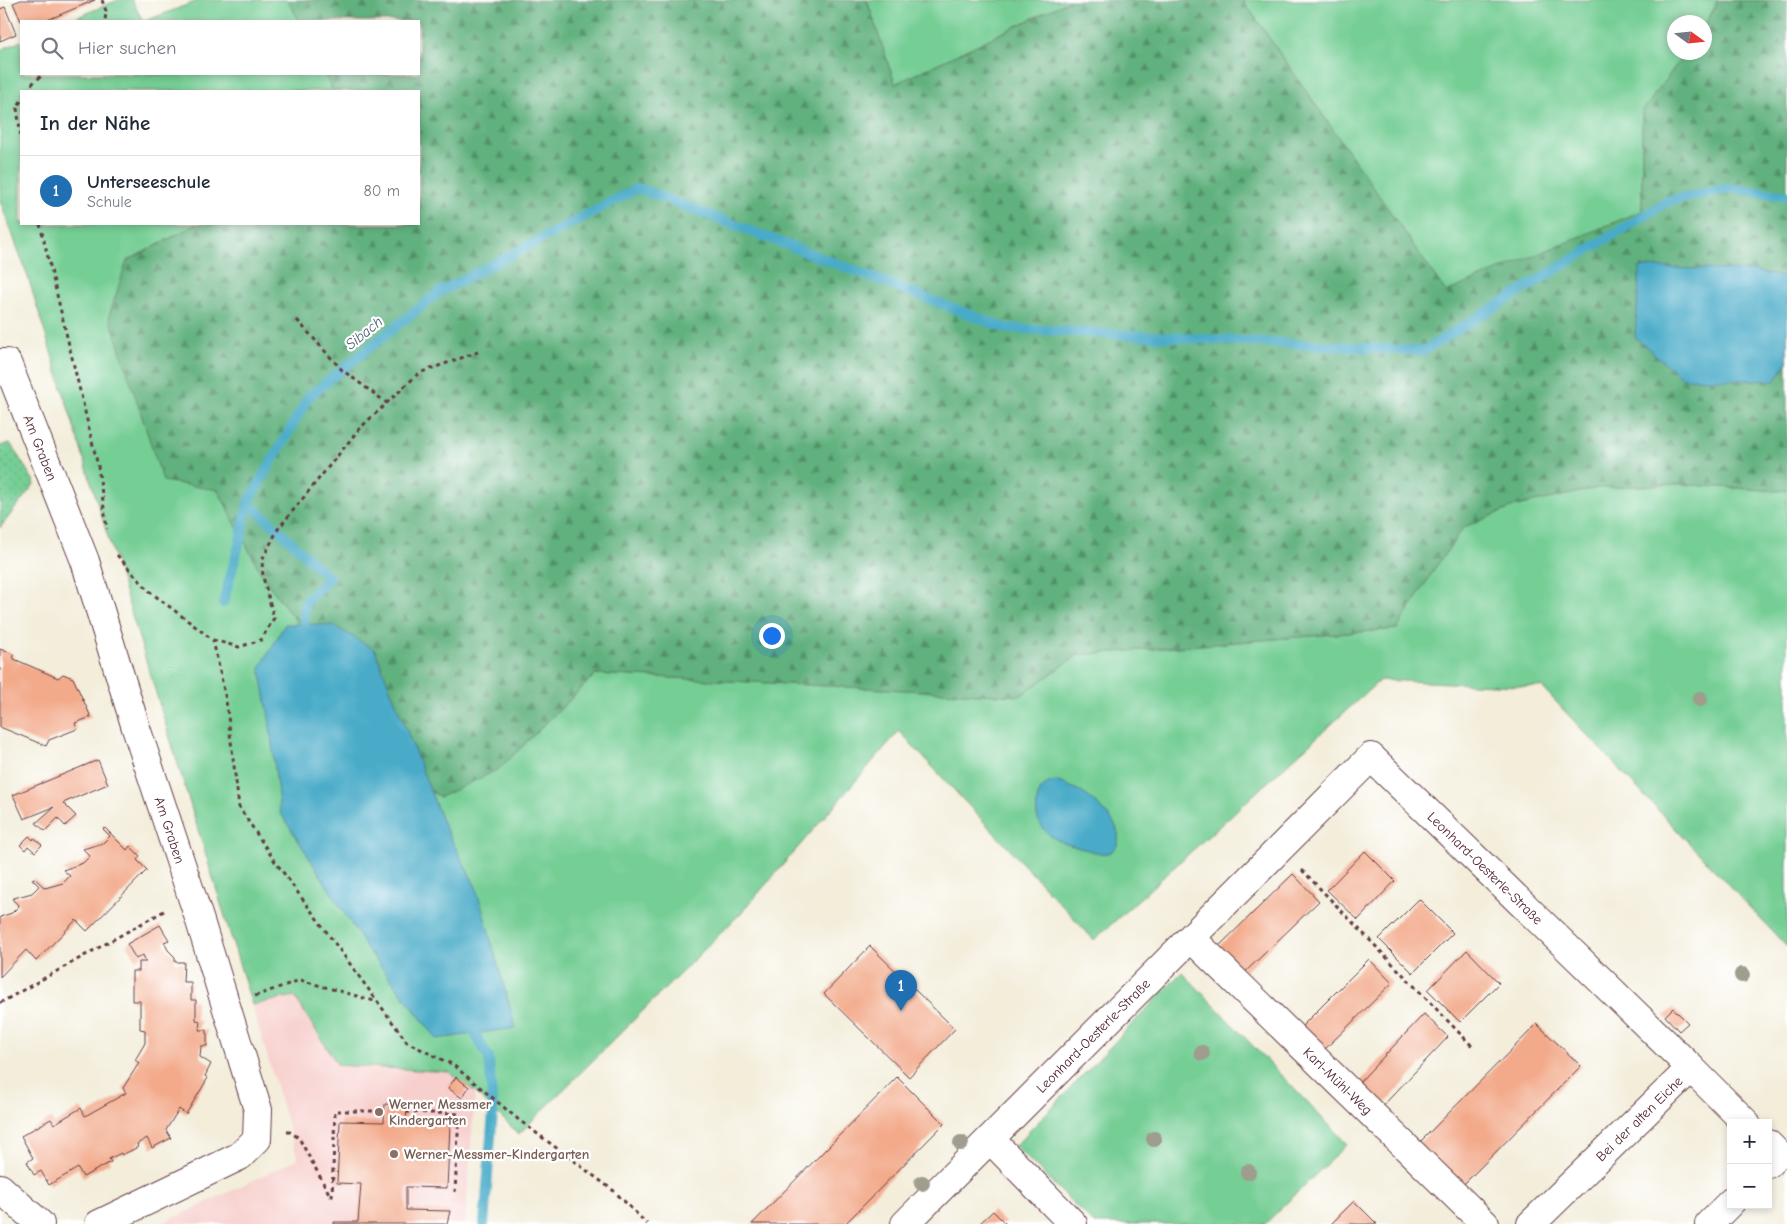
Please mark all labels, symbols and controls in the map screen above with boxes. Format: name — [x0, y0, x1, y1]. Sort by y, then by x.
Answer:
north arrow — [1667, 15, 1712, 60]
search box — [20, 20, 420, 75]
icon: search — [38, 34, 66, 62]
text: Hier suchen — [78, 37, 176, 59]
text: In der Nähe — [40, 111, 150, 135]
text: Unterseeschule — [87, 171, 210, 193]
text: 1 — [53, 182, 59, 200]
text: 80 m — [363, 182, 400, 200]
text: Schule — [87, 193, 132, 211]
water label: Sibach — [342, 313, 386, 353]
street label: Am Graben — [19, 413, 60, 483]
your location — [759, 623, 785, 649]
street label: Am Graben — [150, 795, 188, 866]
street label: Leonhard-Oesterle-Straße — [1424, 808, 1546, 928]
pin: 1 — [885, 970, 917, 1011]
street label: Leonhard-Oesterle-Straße — [1033, 975, 1154, 1097]
street label: Karl-Mühl-Weg — [1300, 1044, 1376, 1119]
street label: Bei der alten Eiche — [1593, 1073, 1686, 1165]
place label: Werner Messmer Kindergarten — [389, 1096, 492, 1129]
marker: Werner Messmer Kindergarten — [373, 1106, 385, 1118]
map controls — [1727, 1119, 1772, 1209]
button: + — [1727, 1119, 1772, 1164]
place label: Werner-Messmer-Kindergarten — [404, 1146, 589, 1163]
marker: Werner-Messmer-Kindergarten — [388, 1148, 400, 1160]
button: − — [1727, 1164, 1772, 1209]

